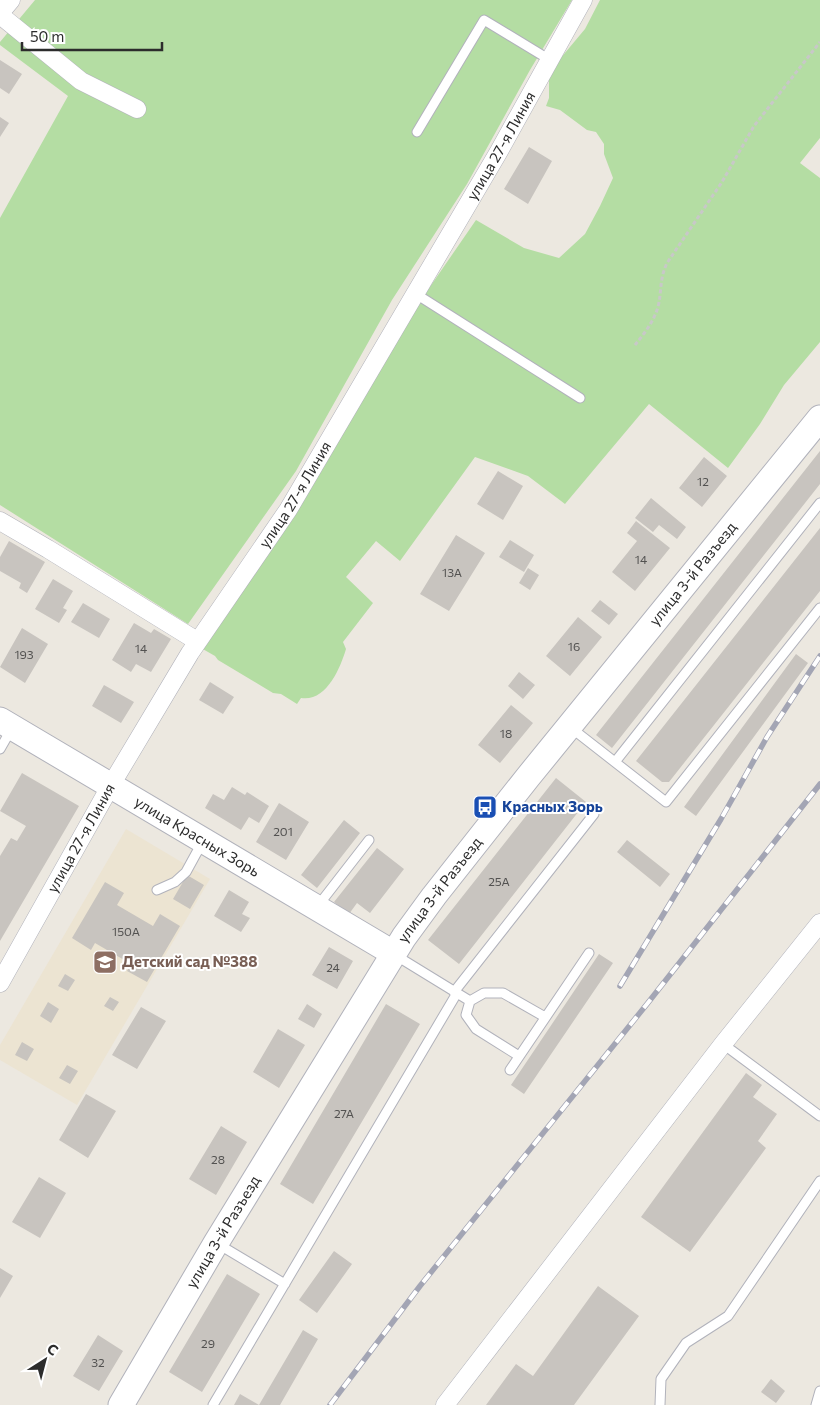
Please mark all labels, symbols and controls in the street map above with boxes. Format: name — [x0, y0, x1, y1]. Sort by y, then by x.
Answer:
scale bar — [22, 20, 162, 52]
text: 50 m — [30, 27, 64, 45]
street label: улица 27-я Линия — [462, 88, 538, 203]
street label: улица 27-я Линия — [255, 438, 334, 551]
house number: 12 — [697, 474, 709, 488]
street label: улица 3-й Разъезд — [645, 518, 740, 629]
house number: 14 — [635, 552, 647, 566]
house number: 13А — [442, 565, 462, 579]
house number: 16 — [568, 639, 580, 653]
house number: 14 — [135, 641, 147, 655]
house number: 193 — [14, 647, 34, 661]
house number: 18 — [500, 726, 512, 740]
street label: улица 27-я Линия — [43, 780, 118, 895]
street label: улица Красных Зорь — [132, 792, 264, 880]
bus stop icon: Красных Зорь — [472, 794, 498, 820]
place label: Красных Зорь — [502, 797, 603, 815]
house number: 201 — [273, 824, 293, 838]
street label: улица 3-й Разъезд — [393, 833, 485, 945]
house number: 25А — [488, 874, 510, 888]
house number: 150А — [112, 924, 140, 938]
school or university icon: Детский сад №388 — [92, 949, 118, 975]
place label: Детский сад №388 — [122, 952, 258, 970]
house number: 24 — [326, 960, 340, 974]
house number: 27А — [334, 1106, 354, 1120]
house number: 28 — [211, 1152, 225, 1166]
street label: улица 3-й Разъезд — [182, 1172, 263, 1291]
north arrow — [20, 1335, 70, 1385]
house number: 29 — [201, 1336, 215, 1350]
text: С — [44, 1339, 62, 1359]
house number: 32 — [91, 1355, 105, 1369]

